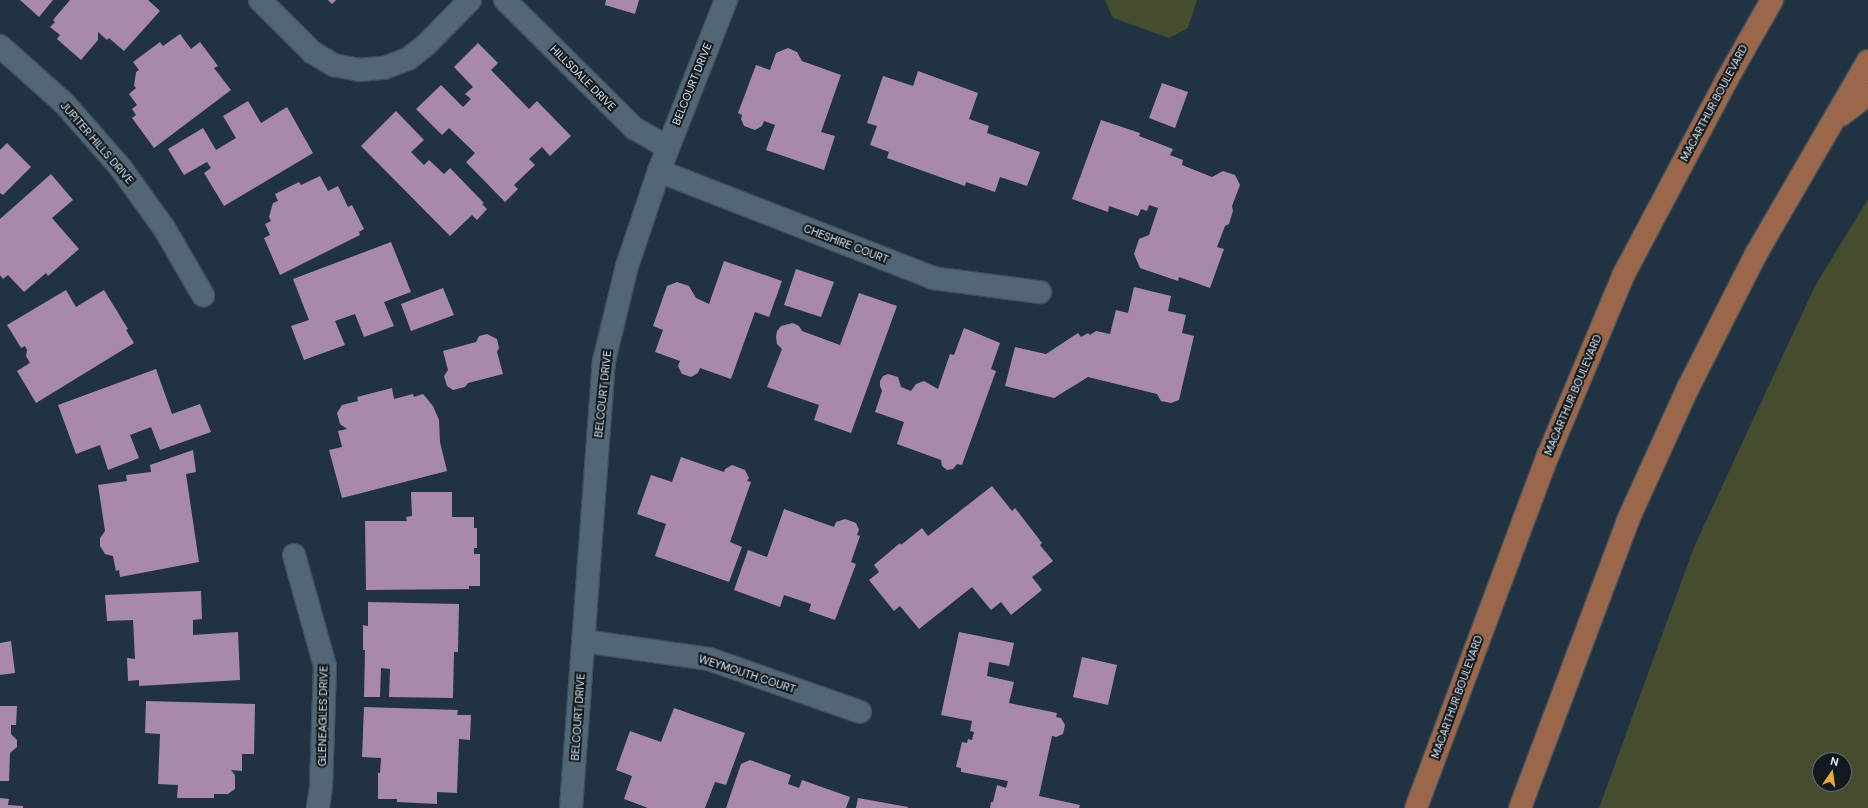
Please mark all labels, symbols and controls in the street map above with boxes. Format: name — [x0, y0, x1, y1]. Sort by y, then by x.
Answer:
street label: BELCOURT DRIVE — [670, 41, 714, 127]
street label: HILLSDALE DRIVE — [547, 42, 619, 114]
street label: MACARTHUR BOULEVARD — [1678, 42, 1750, 164]
street label: JUPITER HILLS DRIVE — [58, 99, 136, 187]
street label: CHESHIRE COURT — [802, 222, 890, 266]
street label: MACARTHUR BOULEVARD — [1542, 333, 1604, 457]
street label: BELCOURT DRIVE — [592, 350, 614, 438]
street label: MACARTHUR BOULEVARD — [1429, 634, 1485, 760]
street label: WEYMOUTH COURT — [697, 652, 797, 696]
street label: GLENEAGLES DRIVE — [316, 665, 330, 767]
street label: BELCOURT DRIVE — [568, 673, 588, 761]
north arrow — [1812, 752, 1852, 792]
text: N — [1829, 754, 1840, 769]

